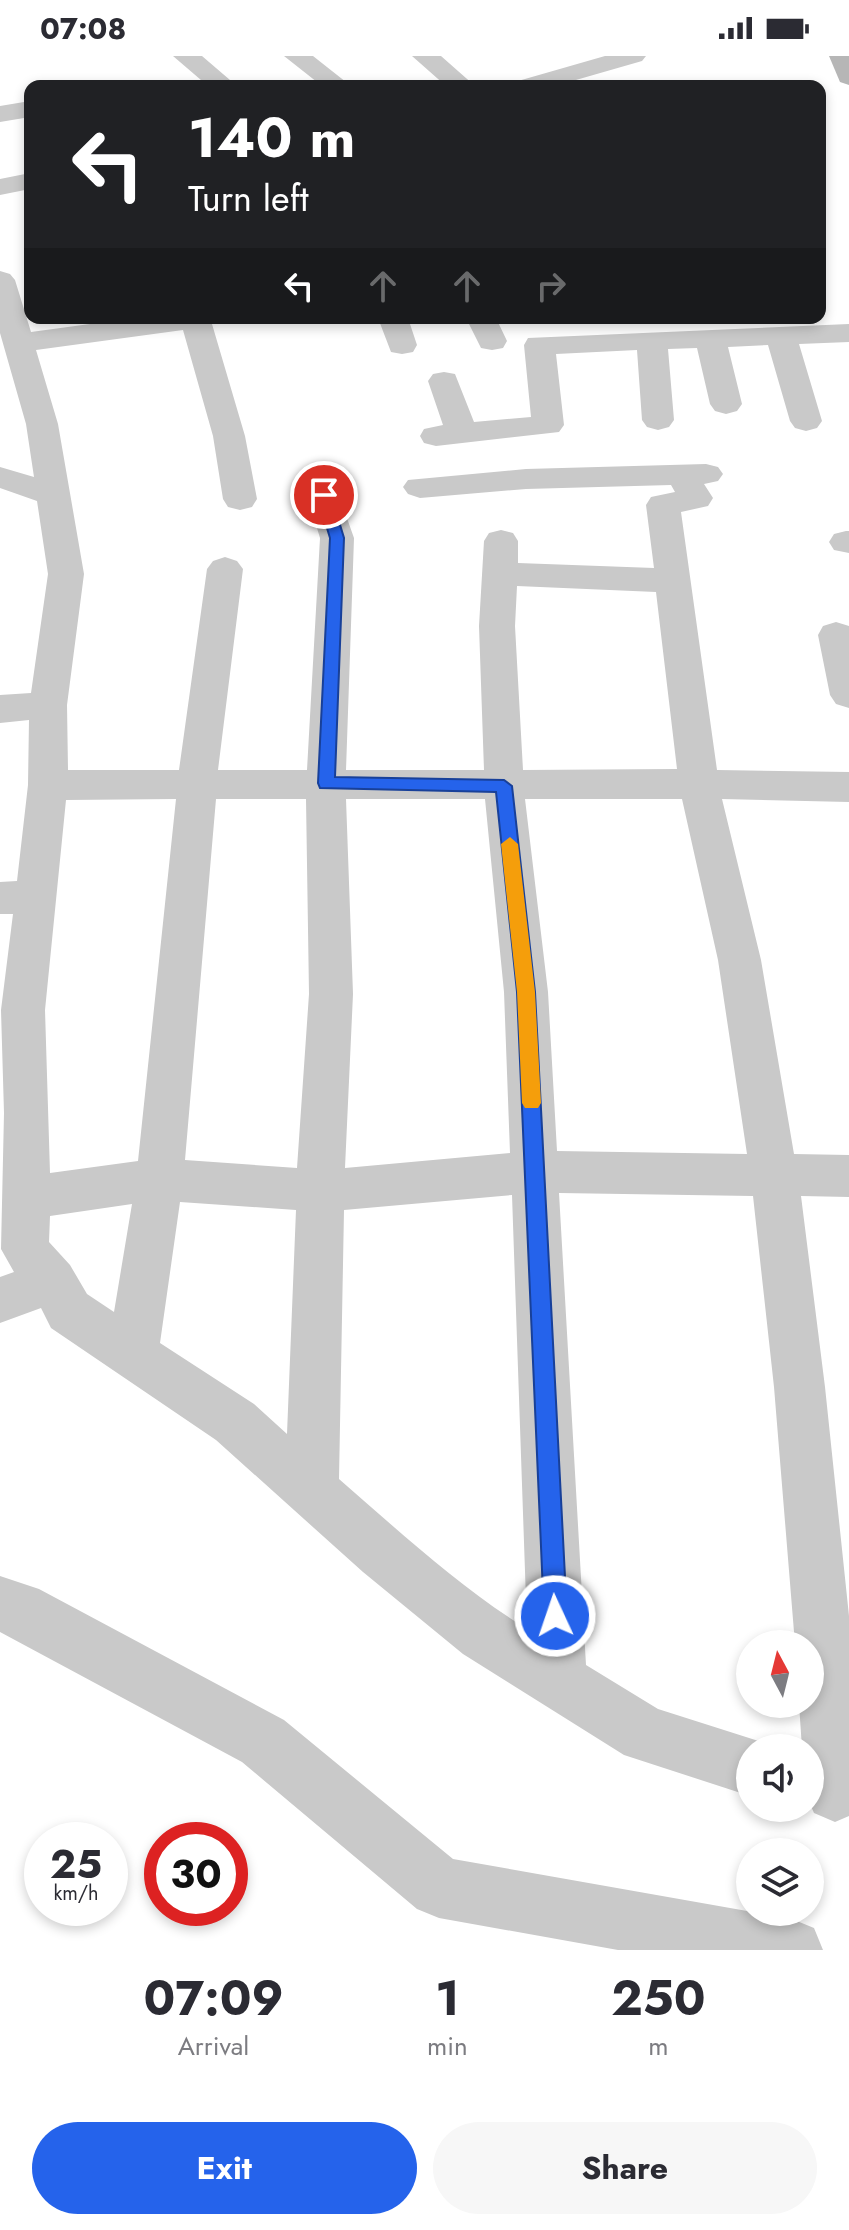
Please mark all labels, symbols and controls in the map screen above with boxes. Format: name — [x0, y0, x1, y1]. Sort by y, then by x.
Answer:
text: 07:08 — [40, 7, 126, 50]
text: 140 m — [188, 97, 355, 178]
icon: left — [56, 112, 160, 216]
text: Turn left — [188, 172, 309, 224]
icon: left — [277, 264, 321, 308]
icon: ahead — [361, 264, 405, 308]
icon: ahead — [445, 264, 489, 308]
icon: right — [529, 264, 573, 308]
pin — [290, 461, 358, 529]
icon: arrive — [302, 473, 346, 517]
position arrow — [513, 1574, 597, 1658]
north arrow — [736, 1630, 824, 1718]
map controls — [736, 1630, 824, 1926]
button: sound — [736, 1734, 824, 1822]
speed limit sign: 30 — [144, 1822, 248, 1926]
text: 25 — [50, 1835, 102, 1893]
button: layers — [736, 1838, 824, 1926]
text: km/h — [53, 1879, 99, 1908]
text: 07:09 — [143, 1964, 284, 2033]
text: 1 — [435, 1964, 460, 2033]
text: 250 — [611, 1964, 705, 2033]
text: Arrival — [178, 2027, 249, 2065]
text: min — [427, 2027, 468, 2065]
text: m — [648, 2027, 668, 2065]
button: Exit — [32, 2122, 417, 2214]
button: Share — [433, 2122, 817, 2214]

